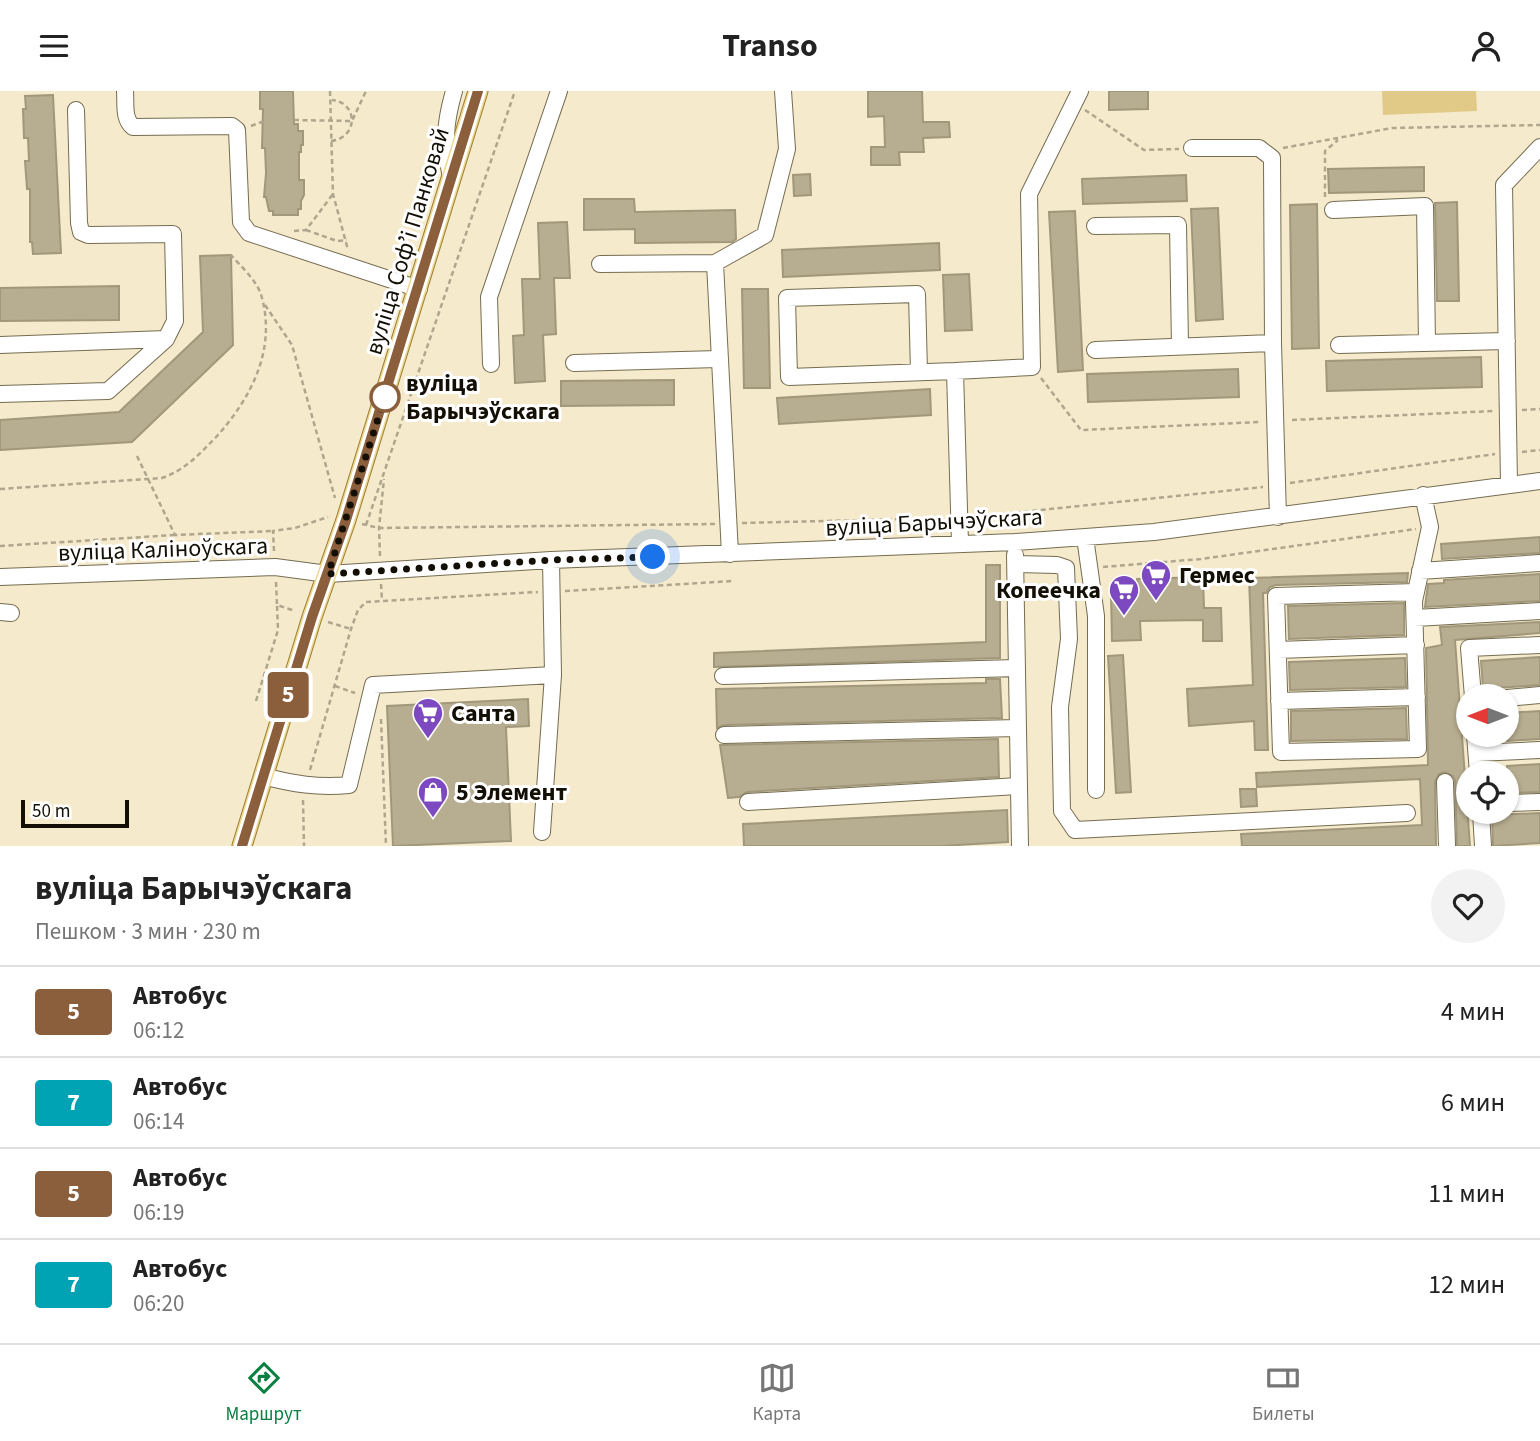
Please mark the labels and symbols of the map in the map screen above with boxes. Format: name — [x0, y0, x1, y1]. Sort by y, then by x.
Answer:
street label: вуліца Софʼі Панковай — [356, 123, 459, 359]
place label: вуліца Барычэўскага — [406, 366, 560, 429]
marker: вуліца Барычэўскага — [370, 382, 400, 412]
street label: вуліца Барычэўскага — [824, 499, 1044, 546]
street label: вуліца Каліноўскага — [57, 528, 269, 571]
your location — [635, 539, 670, 574]
supermarket icon: Гермес — [1139, 558, 1173, 602]
place label: Гермес — [1179, 558, 1255, 593]
place label: Копеечка — [996, 573, 1101, 608]
supermarket icon: Копеечка — [1107, 573, 1141, 617]
line badge: 5 — [265, 672, 311, 718]
north arrow — [1456, 684, 1519, 747]
supermarket icon: Санта — [411, 696, 445, 740]
place label: Санта — [451, 696, 516, 731]
shop icon: 5 Элемент — [416, 775, 450, 819]
place label: 5 Элемент — [456, 775, 567, 810]
scale bar — [21, 797, 130, 829]

